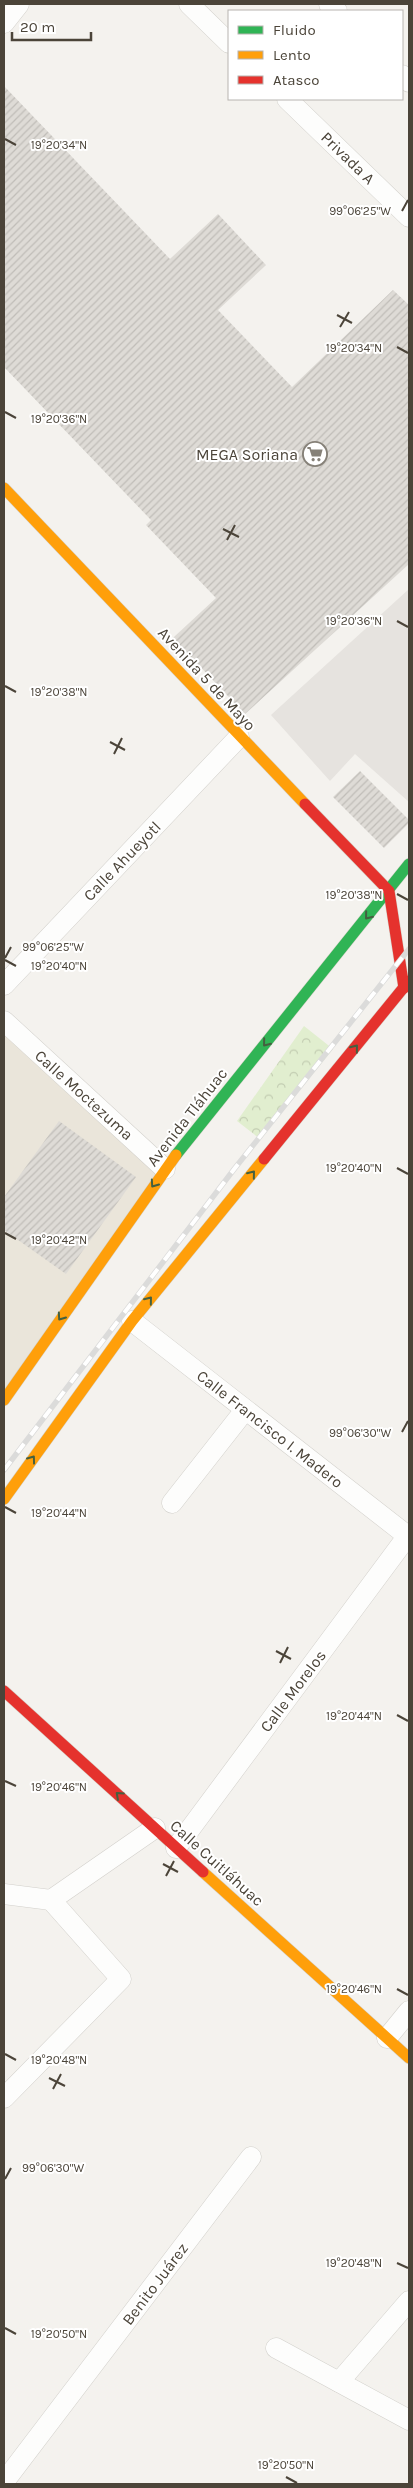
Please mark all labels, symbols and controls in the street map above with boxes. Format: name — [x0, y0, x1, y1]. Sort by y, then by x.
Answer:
scale bar — [12, 10, 91, 42]
legend — [228, 10, 403, 100]
text: 20 m — [20, 18, 55, 36]
text: Fluido — [273, 21, 316, 39]
text: Lento — [273, 46, 311, 64]
text: Atasco — [273, 71, 319, 89]
street label: Privada A — [317, 128, 379, 188]
text: 19°20'34"N — [31, 138, 87, 152]
text: 99°06'25"W — [329, 204, 391, 218]
text: 19°20'34"N — [326, 341, 382, 355]
text: 19°20'36"N — [31, 412, 87, 426]
supermarket icon: MEGA Soriana — [302, 441, 328, 467]
place label: MEGA Soriana — [196, 445, 298, 464]
text: 19°20'36"N — [326, 614, 382, 628]
street label: Avenida 5 de Mayo — [154, 623, 260, 735]
text: 19°20'38"N — [30, 685, 88, 699]
street label: Calle Ahueyotl — [79, 817, 165, 905]
text: 19°20'38"N — [325, 888, 383, 902]
one-way arrow — [365, 911, 374, 920]
text: 99°06'25"W — [22, 940, 84, 954]
text: 19°20'40"N — [31, 959, 87, 973]
one-way arrow — [264, 1037, 272, 1046]
one-way arrow — [349, 1045, 358, 1054]
street label: Calle Moctezuma — [31, 1046, 137, 1144]
street label: Avenida Tláhuac — [143, 1064, 231, 1170]
text: 19°20'40"N — [326, 1161, 382, 1175]
one-way arrow — [246, 1171, 255, 1180]
one-way arrow — [151, 1178, 160, 1188]
text: 19°20'42"N — [31, 1233, 87, 1247]
one-way arrow — [144, 1297, 152, 1306]
one-way arrow — [58, 1311, 67, 1321]
street label: Calle Francisco I. Madero — [193, 1366, 347, 1492]
text: 99°06'30"W — [329, 1426, 391, 1440]
one-way arrow — [26, 1455, 35, 1465]
text: 19°20'44"N — [31, 1506, 87, 1520]
street label: Calle Morelos — [256, 1646, 330, 1736]
text: 19°20'44"N — [326, 1709, 382, 1723]
text: 19°20'46"N — [31, 1780, 87, 1794]
one-way arrow — [115, 1792, 124, 1801]
street label: Calle Cuitláhuac — [166, 1816, 268, 1910]
text: 19°20'46"N — [326, 1982, 382, 1996]
text: 19°20'48"N — [31, 2053, 87, 2067]
text: 99°06'30"W — [22, 2161, 84, 2175]
street label: Benito Juárez — [118, 2239, 192, 2329]
text: 19°20'48"N — [326, 2256, 382, 2270]
text: 19°20'50"N — [31, 2327, 87, 2341]
text: 19°20'50"N — [258, 2458, 314, 2472]

